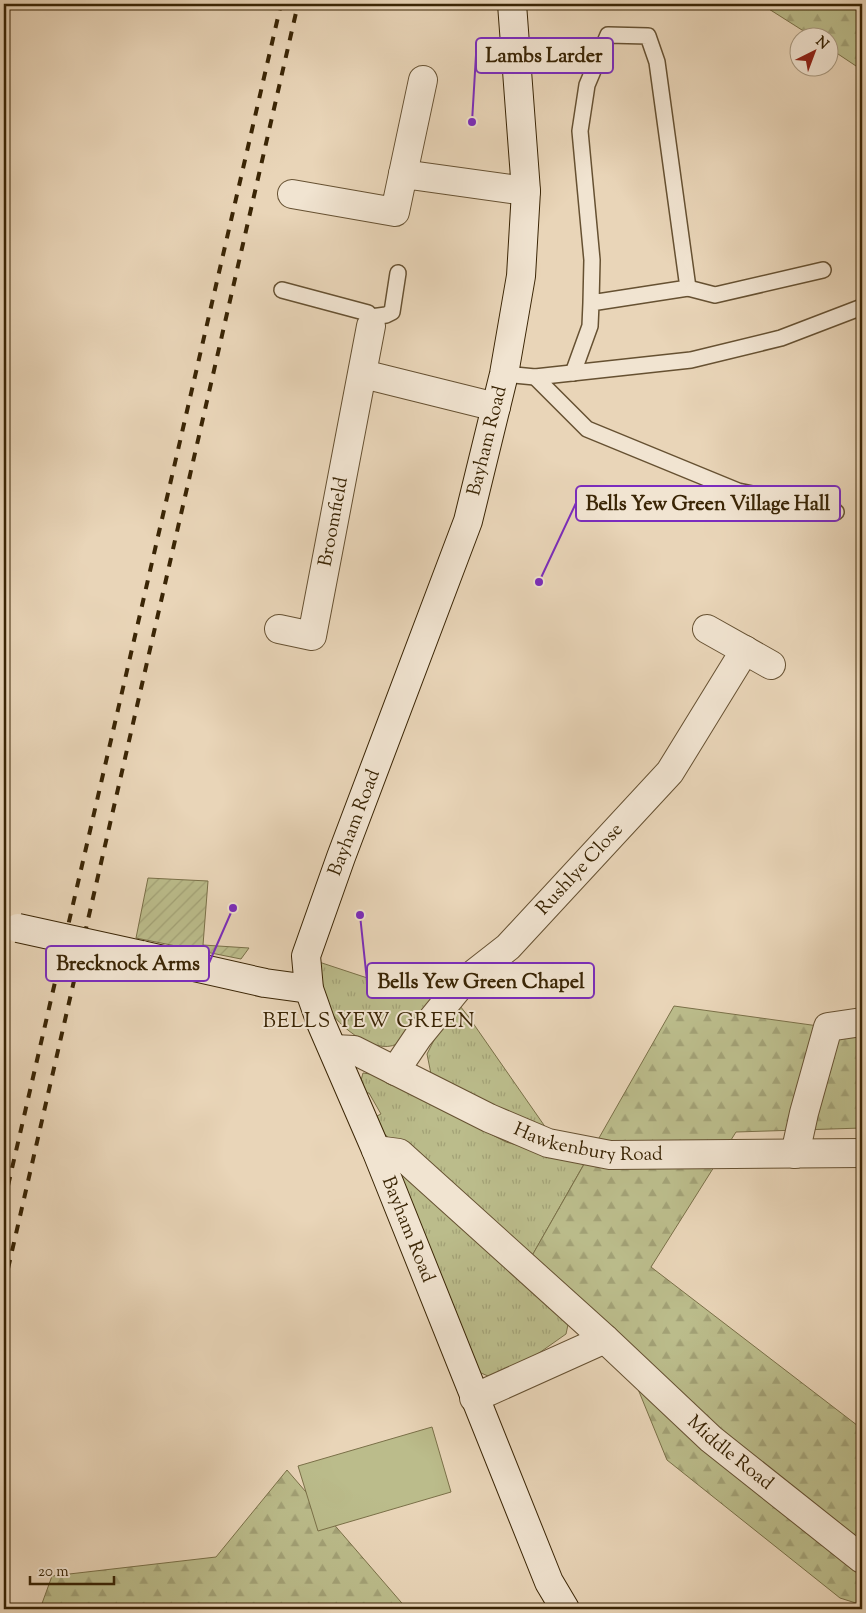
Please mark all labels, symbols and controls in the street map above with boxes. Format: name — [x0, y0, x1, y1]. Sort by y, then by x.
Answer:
north arrow — [788, 28, 838, 78]
text: N — [811, 33, 832, 55]
callout: Lambs Larder — [476, 38, 613, 73]
text: Lambs Larder — [485, 43, 603, 72]
street label: Bayham Road — [461, 383, 515, 499]
street label: Broomfield — [312, 475, 356, 569]
callout: Bells Yew Green Village Hall — [576, 486, 840, 521]
text: Bells Yew Green Village Hall — [586, 491, 831, 520]
street label: Bayham Road — [322, 766, 388, 880]
street label: Rushlye Close — [530, 817, 630, 921]
callout: Brecknock Arms — [46, 946, 209, 981]
text: Brecknock Arms — [56, 951, 200, 980]
callout: Bells Yew Green Chapel — [367, 963, 594, 998]
text: Bells Yew Green Chapel — [378, 969, 585, 998]
district label: BELLS YEW GREEN — [262, 1007, 476, 1037]
street label: Hawkenbury Road — [509, 1116, 663, 1169]
street label: Bayham Road — [374, 1172, 441, 1287]
street label: Middle Road — [681, 1409, 779, 1497]
scale bar — [30, 1553, 114, 1585]
text: 20 m — [38, 1562, 69, 1583]

